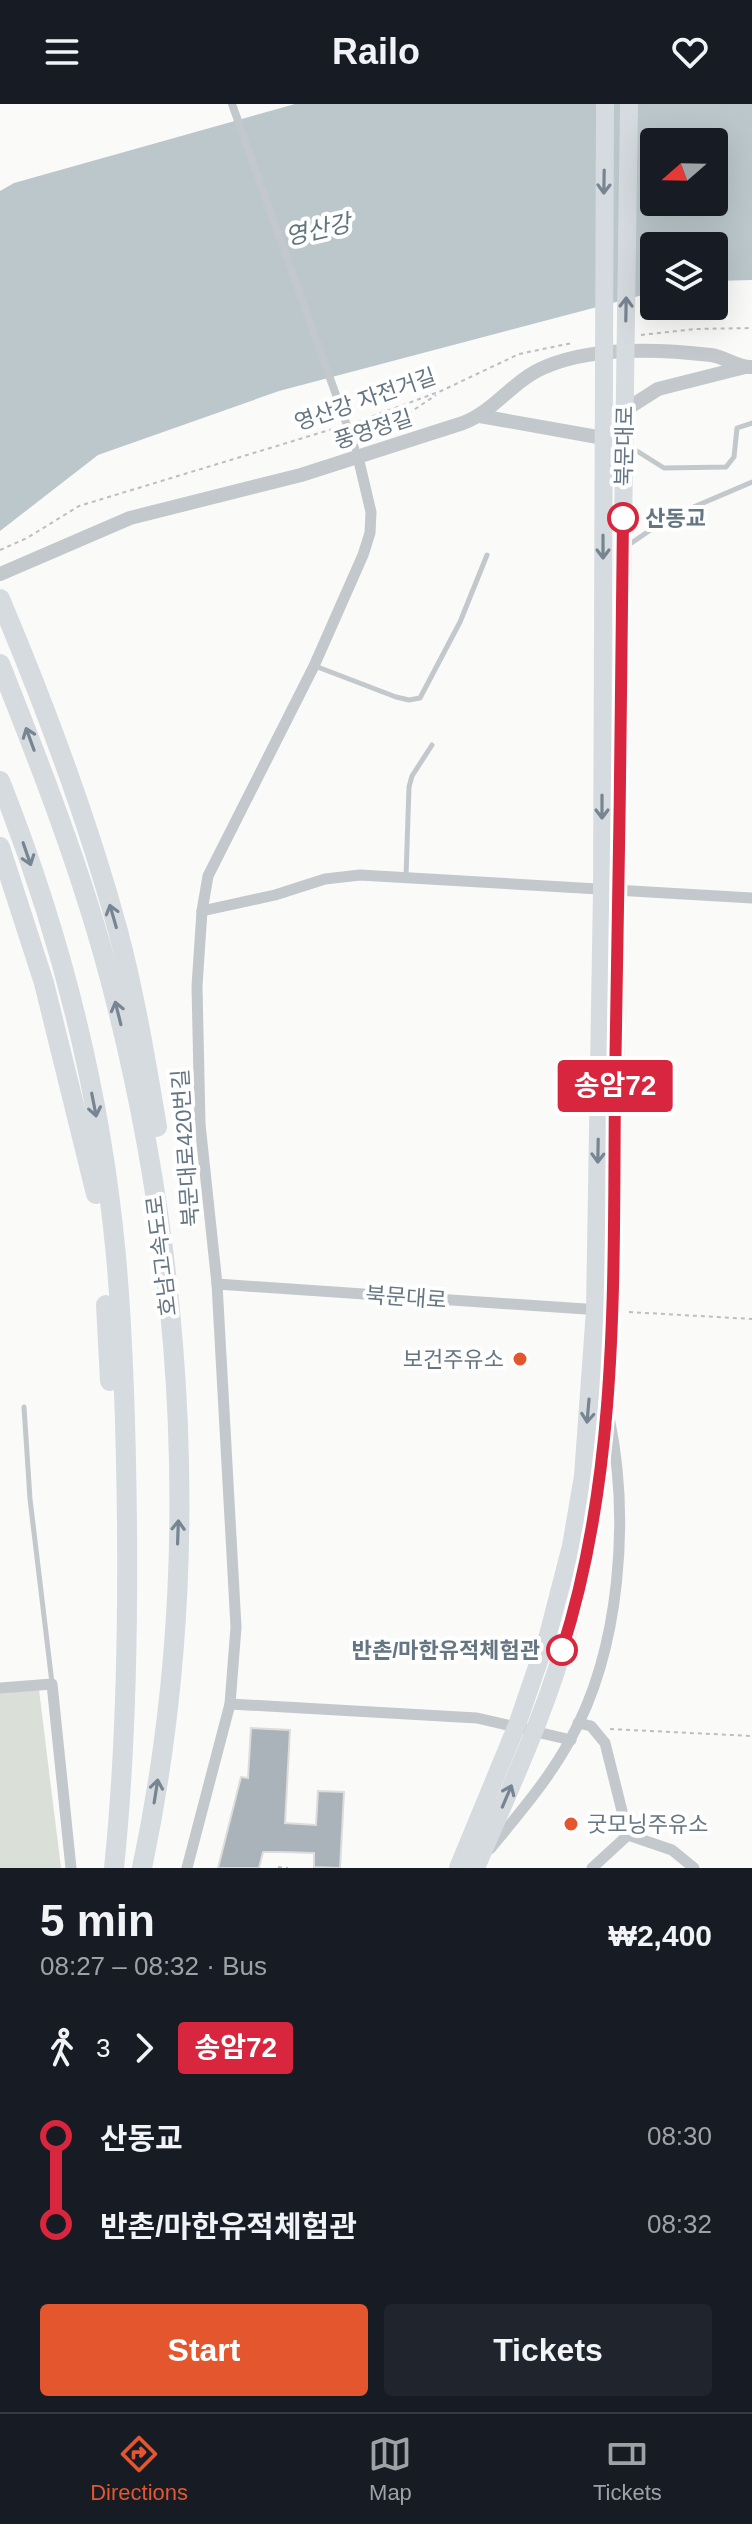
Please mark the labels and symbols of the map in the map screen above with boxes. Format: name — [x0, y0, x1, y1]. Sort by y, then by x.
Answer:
north arrow — [640, 128, 728, 216]
one-way arrow — [597, 168, 612, 195]
water label: 영산강 — [283, 208, 356, 250]
one-way arrow — [618, 296, 634, 323]
street label: 영산강 자전거길 — [291, 364, 439, 435]
street label: 풍영정길 — [331, 405, 416, 454]
street label: 북문대로 — [611, 405, 638, 487]
marker: 산동교 — [608, 503, 638, 533]
place label: 산동교 — [645, 506, 706, 531]
one-way arrow — [595, 533, 611, 560]
one-way arrow — [22, 727, 36, 752]
one-way arrow — [594, 793, 610, 820]
one-way arrow — [21, 841, 35, 865]
one-way arrow — [105, 904, 120, 930]
one-way arrow — [110, 1000, 125, 1026]
line badge: 송암72 — [559, 1060, 671, 1112]
street label: 북문대로420번길 — [168, 1068, 203, 1228]
one-way arrow — [87, 1092, 102, 1117]
one-way arrow — [590, 1137, 606, 1164]
street label: 호남고속도로 — [142, 1194, 181, 1318]
street label: 북문대로 — [365, 1282, 447, 1313]
place label: 보건주유소 — [403, 1347, 504, 1372]
marker: 보건주유소 — [511, 1350, 529, 1368]
one-way arrow — [581, 1397, 596, 1424]
one-way arrow — [171, 1519, 186, 1546]
marker: 반촌/마한유적체험관 — [547, 1635, 577, 1665]
place label: 반촌/마한유적체험관 — [352, 1638, 540, 1663]
one-way arrow — [149, 1779, 164, 1804]
one-way arrow — [501, 1784, 516, 1809]
place label: 굿모닝주유소 — [587, 1812, 708, 1837]
marker: 굿모닝주유소 — [562, 1815, 580, 1833]

